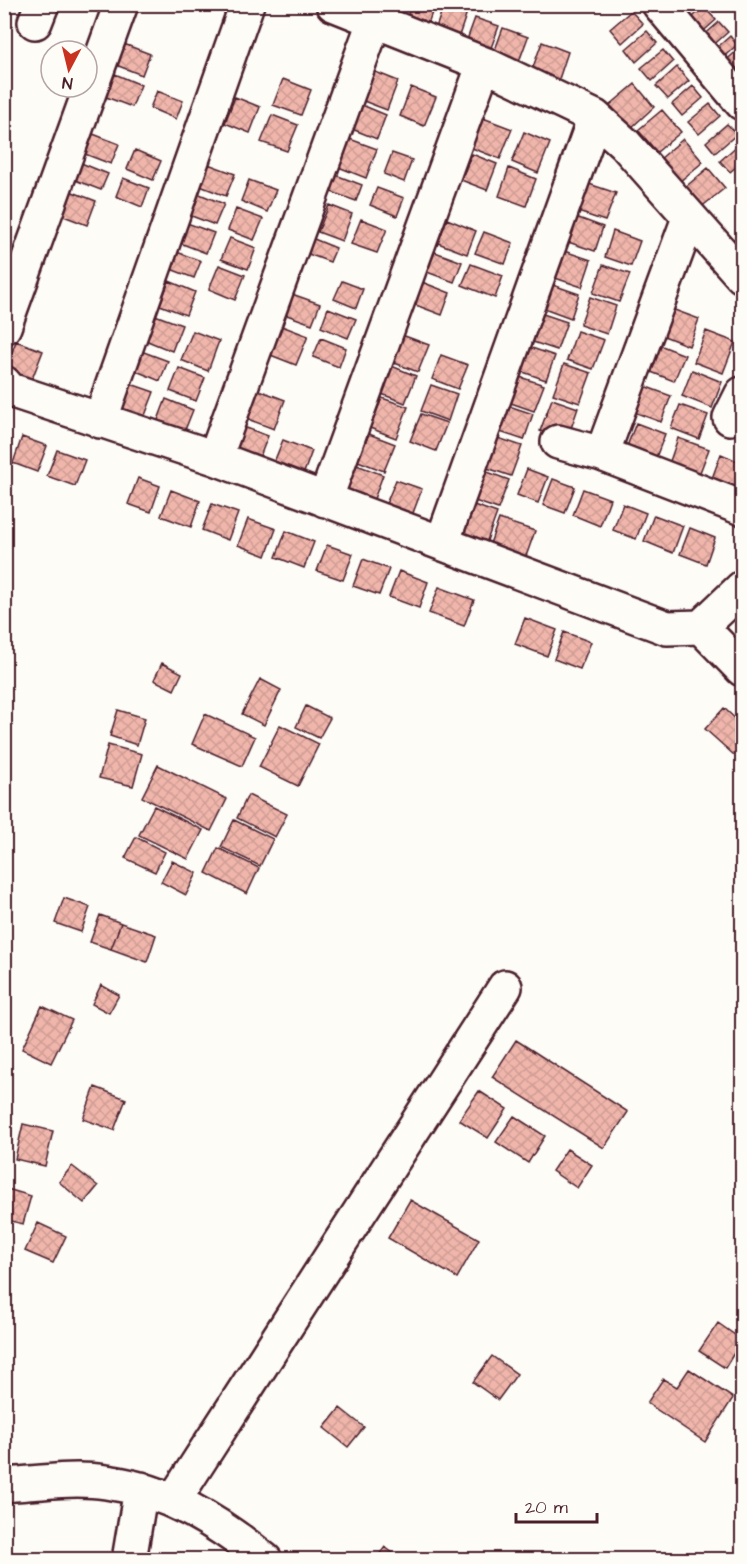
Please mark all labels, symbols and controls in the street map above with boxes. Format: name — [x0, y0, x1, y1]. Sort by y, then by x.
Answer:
north arrow — [39, 39, 99, 99]
text: N — [61, 71, 74, 94]
scale bar — [516, 1486, 597, 1524]
text: 20 m — [525, 1495, 568, 1520]

